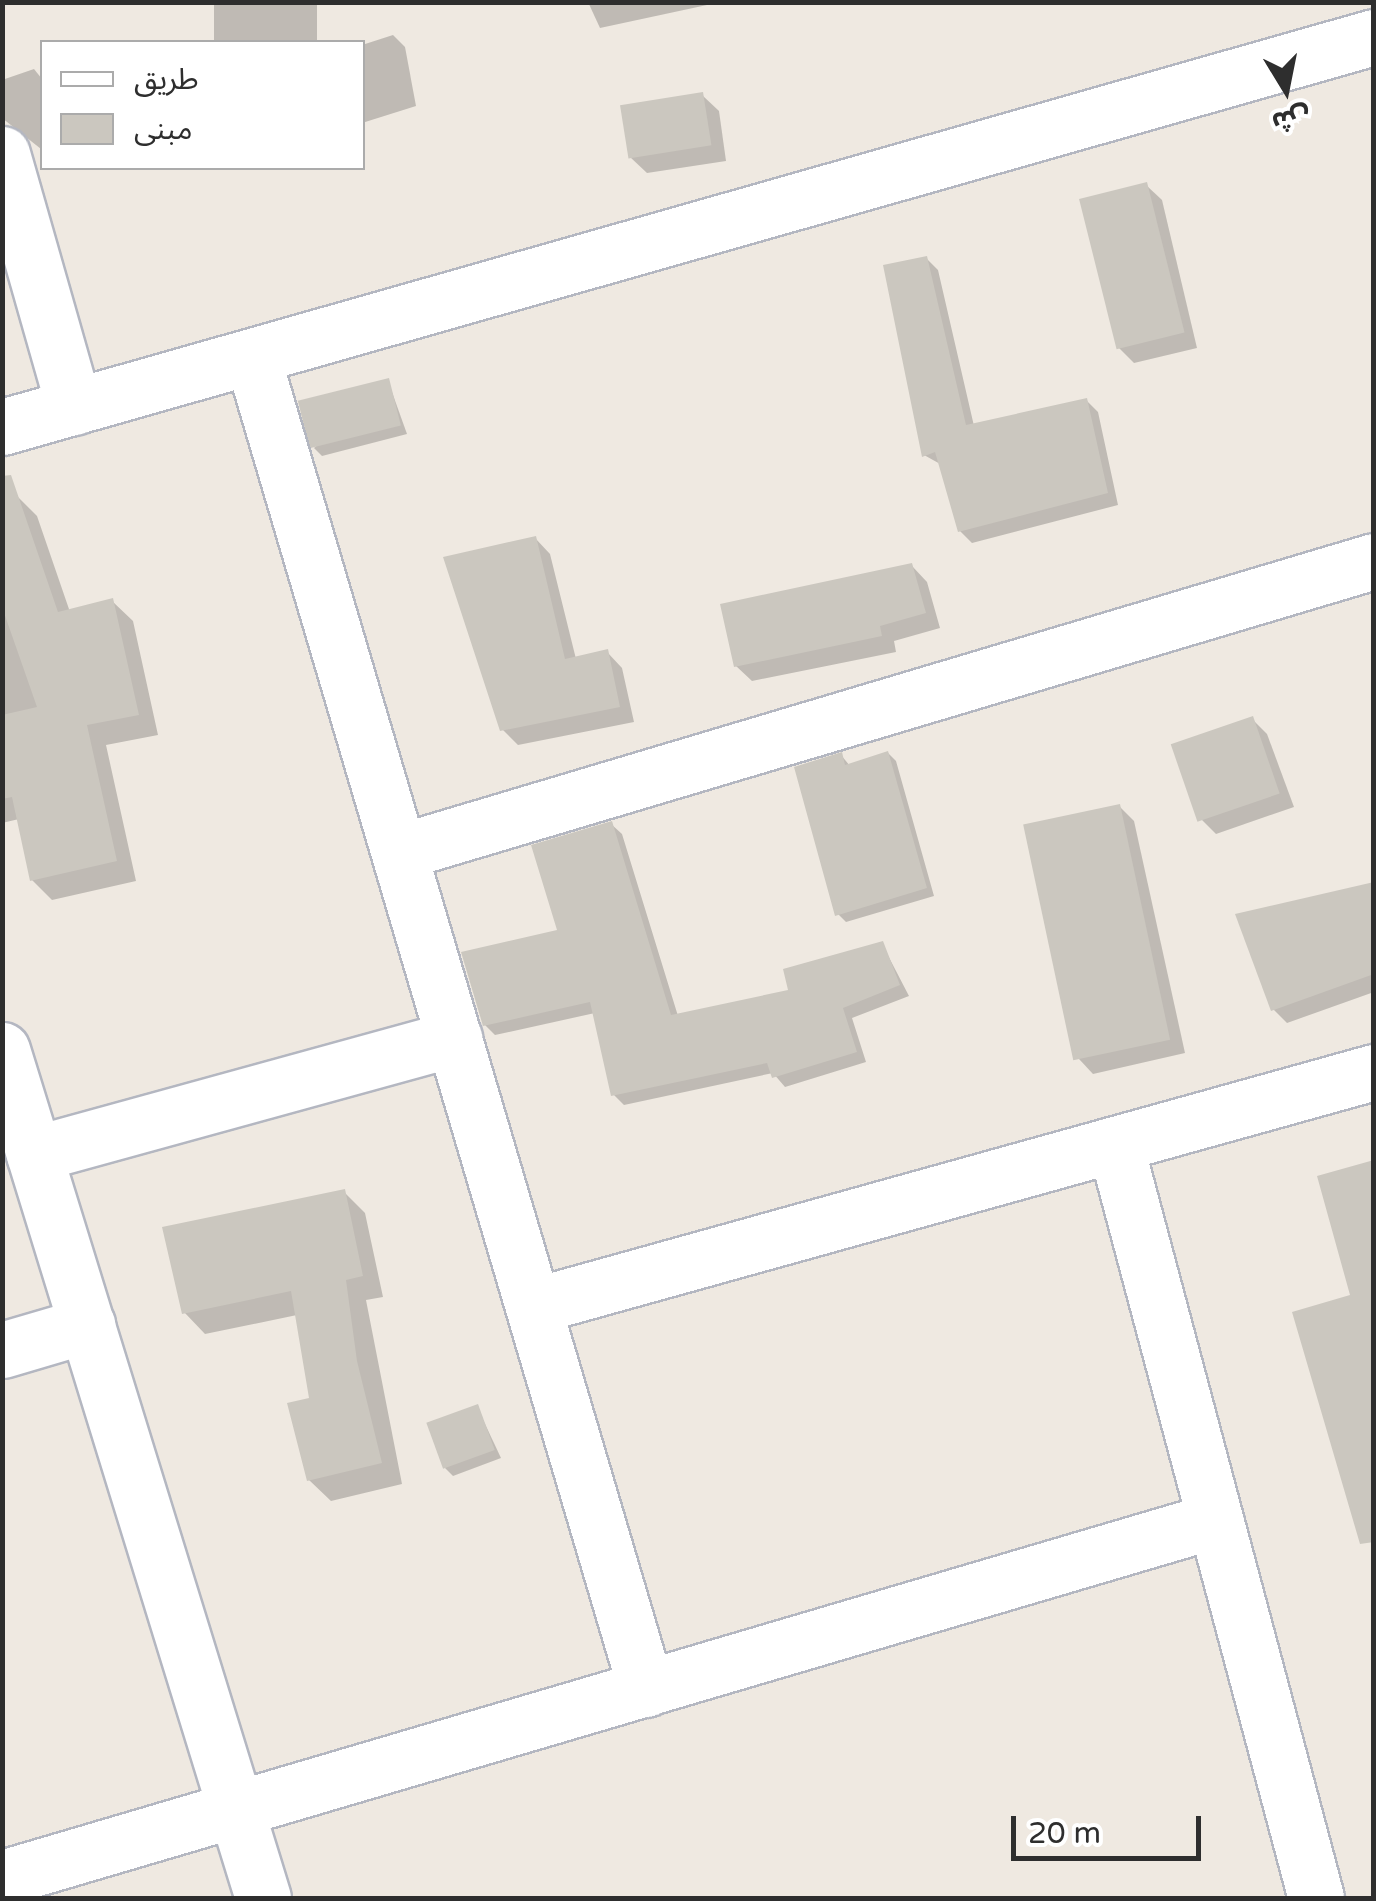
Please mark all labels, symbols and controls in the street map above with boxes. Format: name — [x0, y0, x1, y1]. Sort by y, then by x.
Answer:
legend — [40, 40, 365, 170]
north arrow — [1236, 40, 1336, 140]
text: طريق — [134, 61, 199, 98]
text: ش — [1269, 99, 1313, 140]
text: مبنى — [134, 111, 192, 148]
scale bar — [1016, 1796, 1206, 1858]
text: 20 m — [1028, 1815, 1101, 1852]

